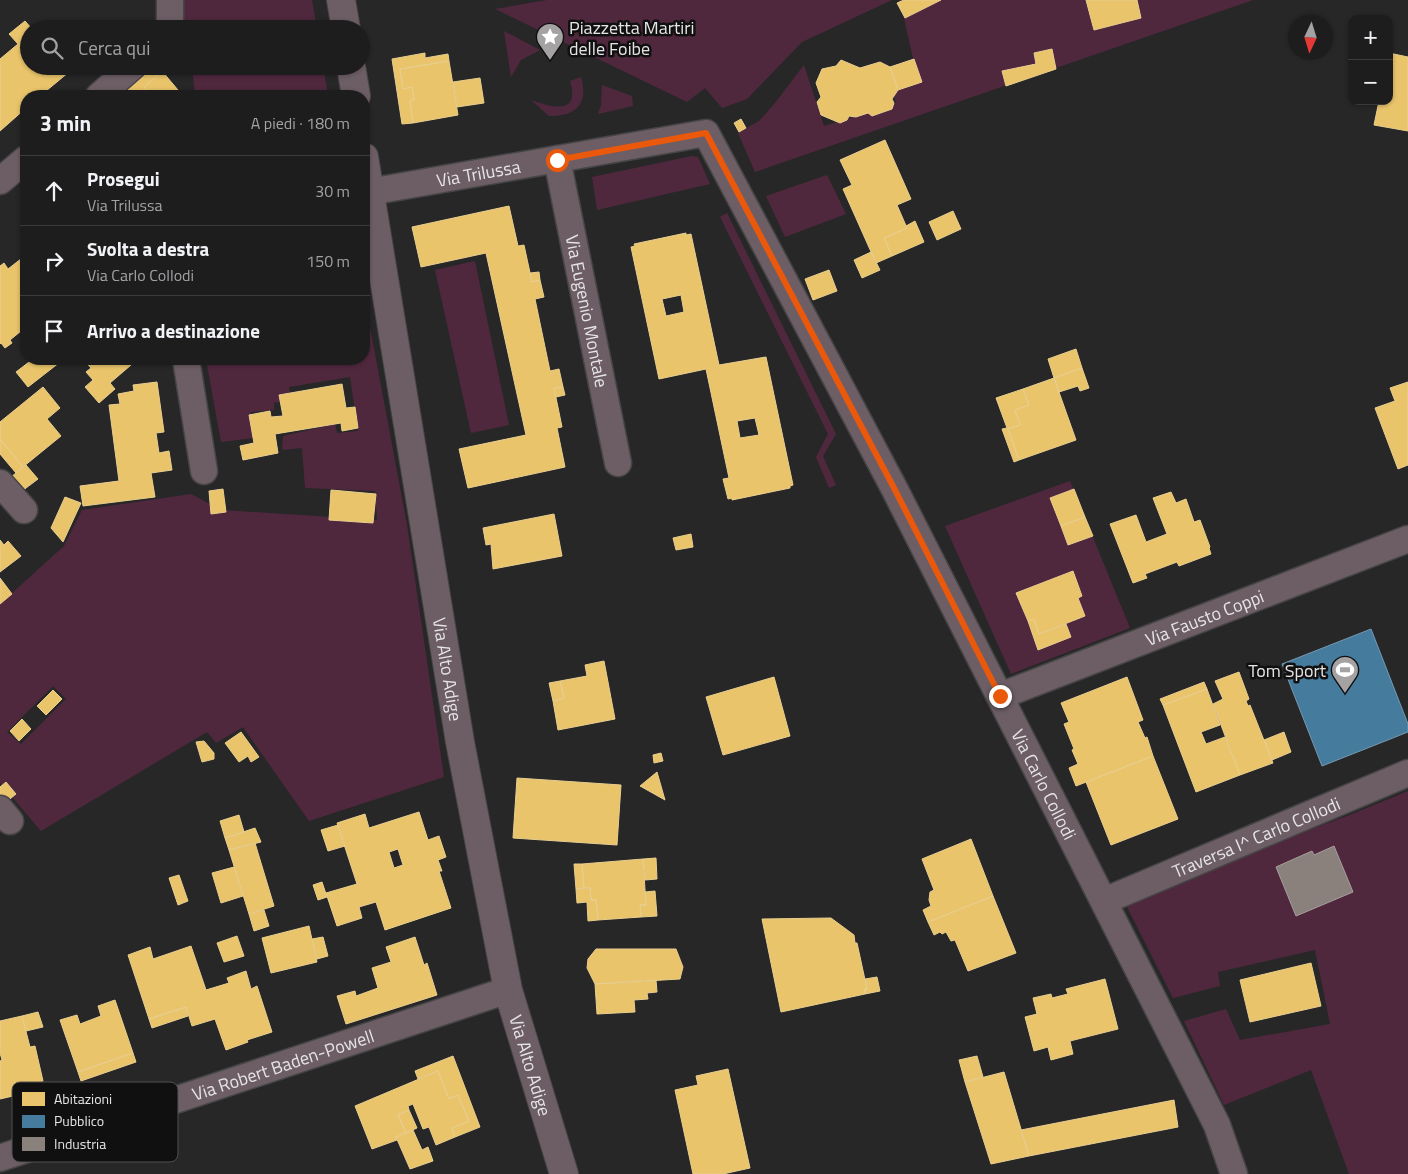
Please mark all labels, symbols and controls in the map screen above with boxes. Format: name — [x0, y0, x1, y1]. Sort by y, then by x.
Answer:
place label: Piazzetta Martiri delle Foibe — [569, 14, 694, 62]
north arrow — [1288, 15, 1333, 60]
map controls — [1348, 15, 1393, 105]
button: + — [1348, 15, 1393, 60]
search box — [20, 20, 370, 75]
place icon: Piazzetta Martiri delle Foibe — [535, 22, 565, 61]
text: Cerca qui — [78, 33, 150, 62]
icon: search — [38, 34, 66, 62]
button: − — [1348, 60, 1393, 105]
text: 3 min — [40, 107, 91, 139]
text: A piedi · 180 m — [251, 111, 350, 135]
route start — [546, 149, 569, 172]
street label: Via Trilussa — [434, 152, 523, 193]
text: Prosegui — [87, 164, 160, 193]
icon: ahead — [40, 177, 68, 205]
text: 30 m — [315, 179, 350, 203]
text: Via Trilussa — [87, 193, 163, 217]
street label: Via Eugenio Montale — [559, 232, 616, 390]
text: Svolta a destra — [87, 234, 209, 263]
icon: right — [40, 247, 68, 275]
text: 150 m — [306, 249, 350, 273]
text: Via Carlo Collodi — [87, 263, 194, 287]
text: Arrivo a destinazione — [87, 316, 260, 345]
icon: arrive — [40, 317, 68, 345]
street label: Via Fausto Coppi — [1141, 582, 1268, 652]
street label: Via Alto Adige — [426, 615, 470, 723]
sports icon: Tom Sport — [1330, 655, 1360, 694]
place label: Tom Sport — [1248, 657, 1327, 684]
route end — [989, 685, 1012, 708]
street label: Via Carlo Collodi — [1005, 724, 1084, 844]
street label: Traversa I^ Carlo Collodi — [1168, 790, 1344, 884]
street label: Via Alto Adige — [503, 1011, 559, 1119]
street label: Via Robert Baden-Powell — [188, 1022, 378, 1107]
legend — [12, 1082, 178, 1162]
text: Abitazioni — [54, 1088, 112, 1109]
text: Pubblico — [54, 1110, 104, 1131]
text: Industria — [54, 1133, 106, 1154]

